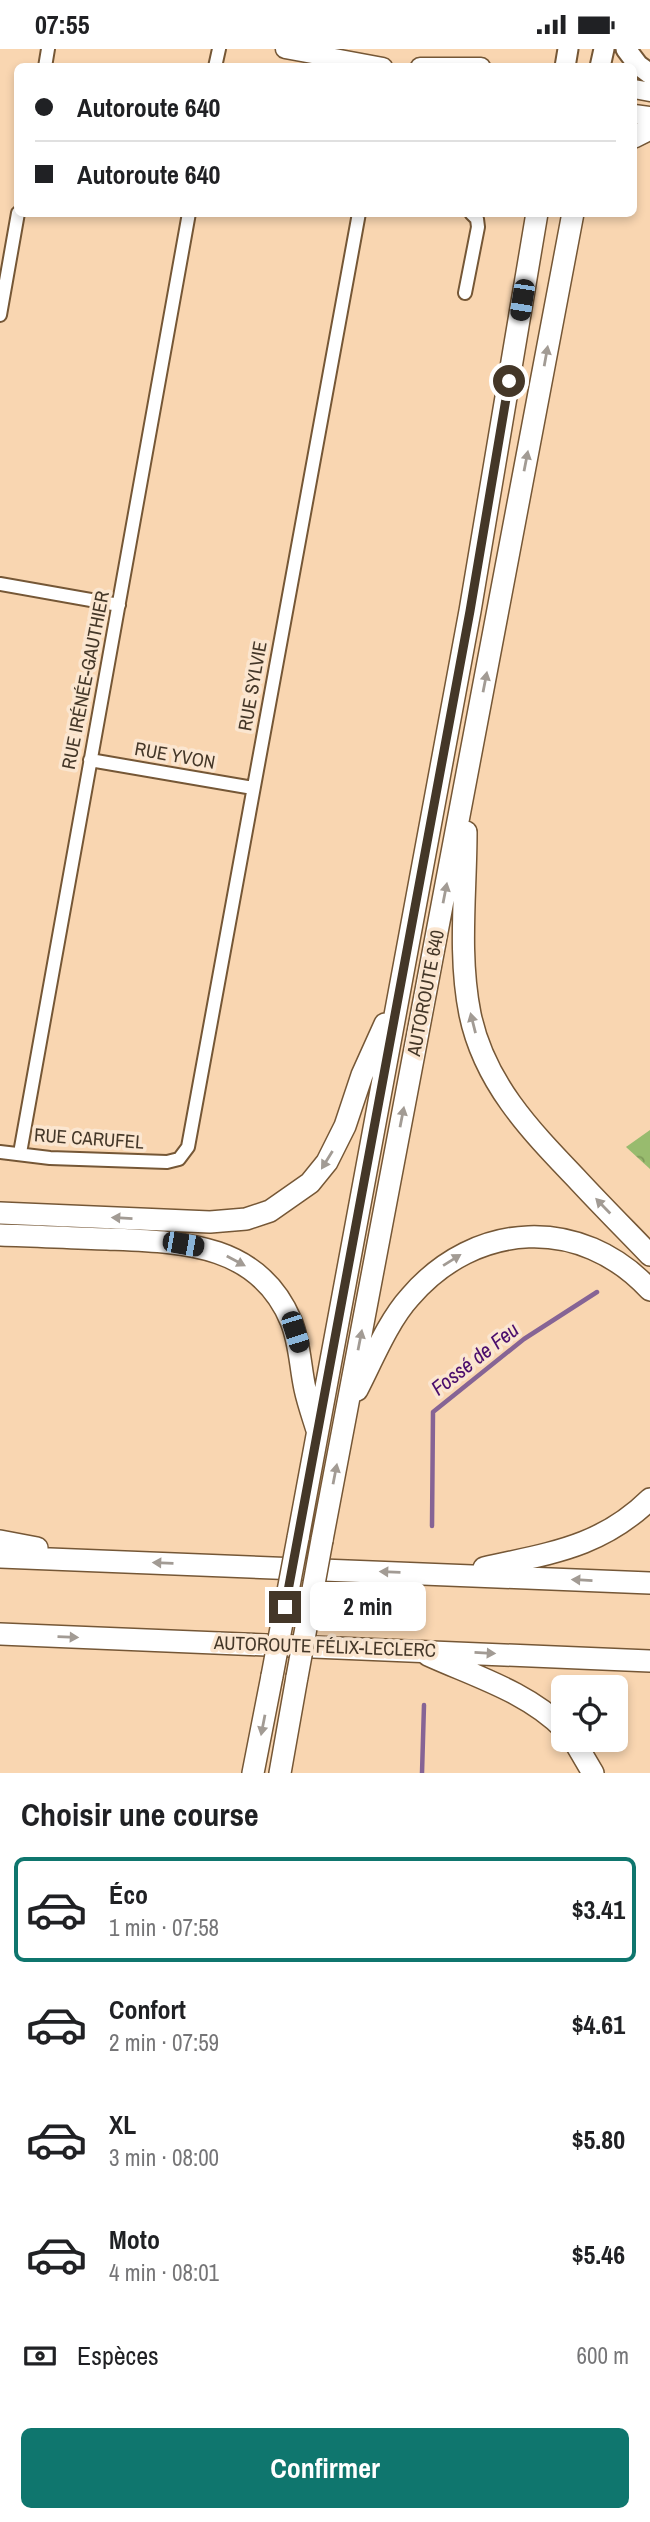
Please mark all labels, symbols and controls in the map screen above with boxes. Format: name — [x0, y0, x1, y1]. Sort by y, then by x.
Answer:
text: 07:55 — [35, 7, 90, 42]
text: Autoroute 640 — [77, 90, 220, 125]
text: Autoroute 640 — [77, 157, 220, 192]
car — [509, 278, 536, 322]
one-way arrow — [541, 345, 552, 367]
route start — [493, 365, 525, 397]
one-way arrow — [521, 450, 532, 472]
street label: RUE IRÉNÉE-GAUTHIER — [55, 589, 115, 771]
street label: RUE SYLVIE — [231, 639, 273, 733]
one-way arrow — [480, 671, 491, 693]
street label: RUE YVON — [133, 735, 217, 775]
one-way arrow — [439, 882, 450, 904]
street label: AUTOROUTE 640 — [400, 928, 450, 1059]
one-way arrow — [467, 1012, 478, 1034]
one-way arrow — [397, 1106, 408, 1128]
street label: RUE CARUFEL — [33, 1121, 145, 1155]
one-way arrow — [321, 1151, 334, 1170]
one-way arrow — [595, 1198, 611, 1215]
one-way arrow — [110, 1212, 132, 1223]
car — [161, 1230, 206, 1258]
one-way arrow — [442, 1254, 461, 1267]
one-way arrow — [227, 1255, 246, 1267]
car — [279, 1309, 312, 1355]
water label: Fossé de Feu — [425, 1315, 525, 1402]
one-way arrow — [355, 1329, 366, 1351]
one-way arrow — [329, 1463, 340, 1485]
one-way arrow — [152, 1557, 174, 1568]
one-way arrow — [379, 1566, 401, 1577]
one-way arrow — [571, 1574, 593, 1585]
callout: 2 min — [310, 1583, 425, 1631]
route end — [269, 1591, 301, 1623]
text: 2 min — [343, 1591, 393, 1622]
street label: AUTOROUTE FÉLIX-LECLERC — [212, 1629, 437, 1663]
one-way arrow — [57, 1631, 79, 1642]
one-way arrow — [474, 1648, 496, 1659]
map controls — [551, 1675, 628, 1752]
button: locate — [551, 1675, 628, 1752]
one-way arrow — [257, 1714, 268, 1736]
text: Choisir une course — [21, 1793, 259, 1836]
text: Éco — [109, 1877, 148, 1912]
icon: car — [25, 1878, 88, 1941]
text: $3.41 — [572, 1892, 625, 1927]
text: 1 min · 07:58 — [109, 1912, 219, 1943]
text: Confort — [109, 1992, 186, 2027]
icon: car — [25, 1993, 88, 2056]
text: $4.61 — [572, 2007, 625, 2042]
text: 2 min · 07:59 — [109, 2027, 219, 2058]
text: XL — [109, 2107, 136, 2142]
icon: car — [25, 2108, 88, 2171]
text: $5.80 — [572, 2122, 625, 2157]
text: 3 min · 08:00 — [109, 2142, 219, 2173]
text: Moto — [109, 2222, 160, 2257]
icon: car — [25, 2223, 88, 2286]
text: $5.46 — [572, 2237, 625, 2272]
text: 4 min · 08:01 — [109, 2257, 219, 2288]
icon: cash — [21, 2337, 59, 2375]
text: Espèces — [77, 2338, 159, 2373]
text: 600 m — [577, 2340, 629, 2371]
button: Confirmer — [21, 2428, 629, 2508]

